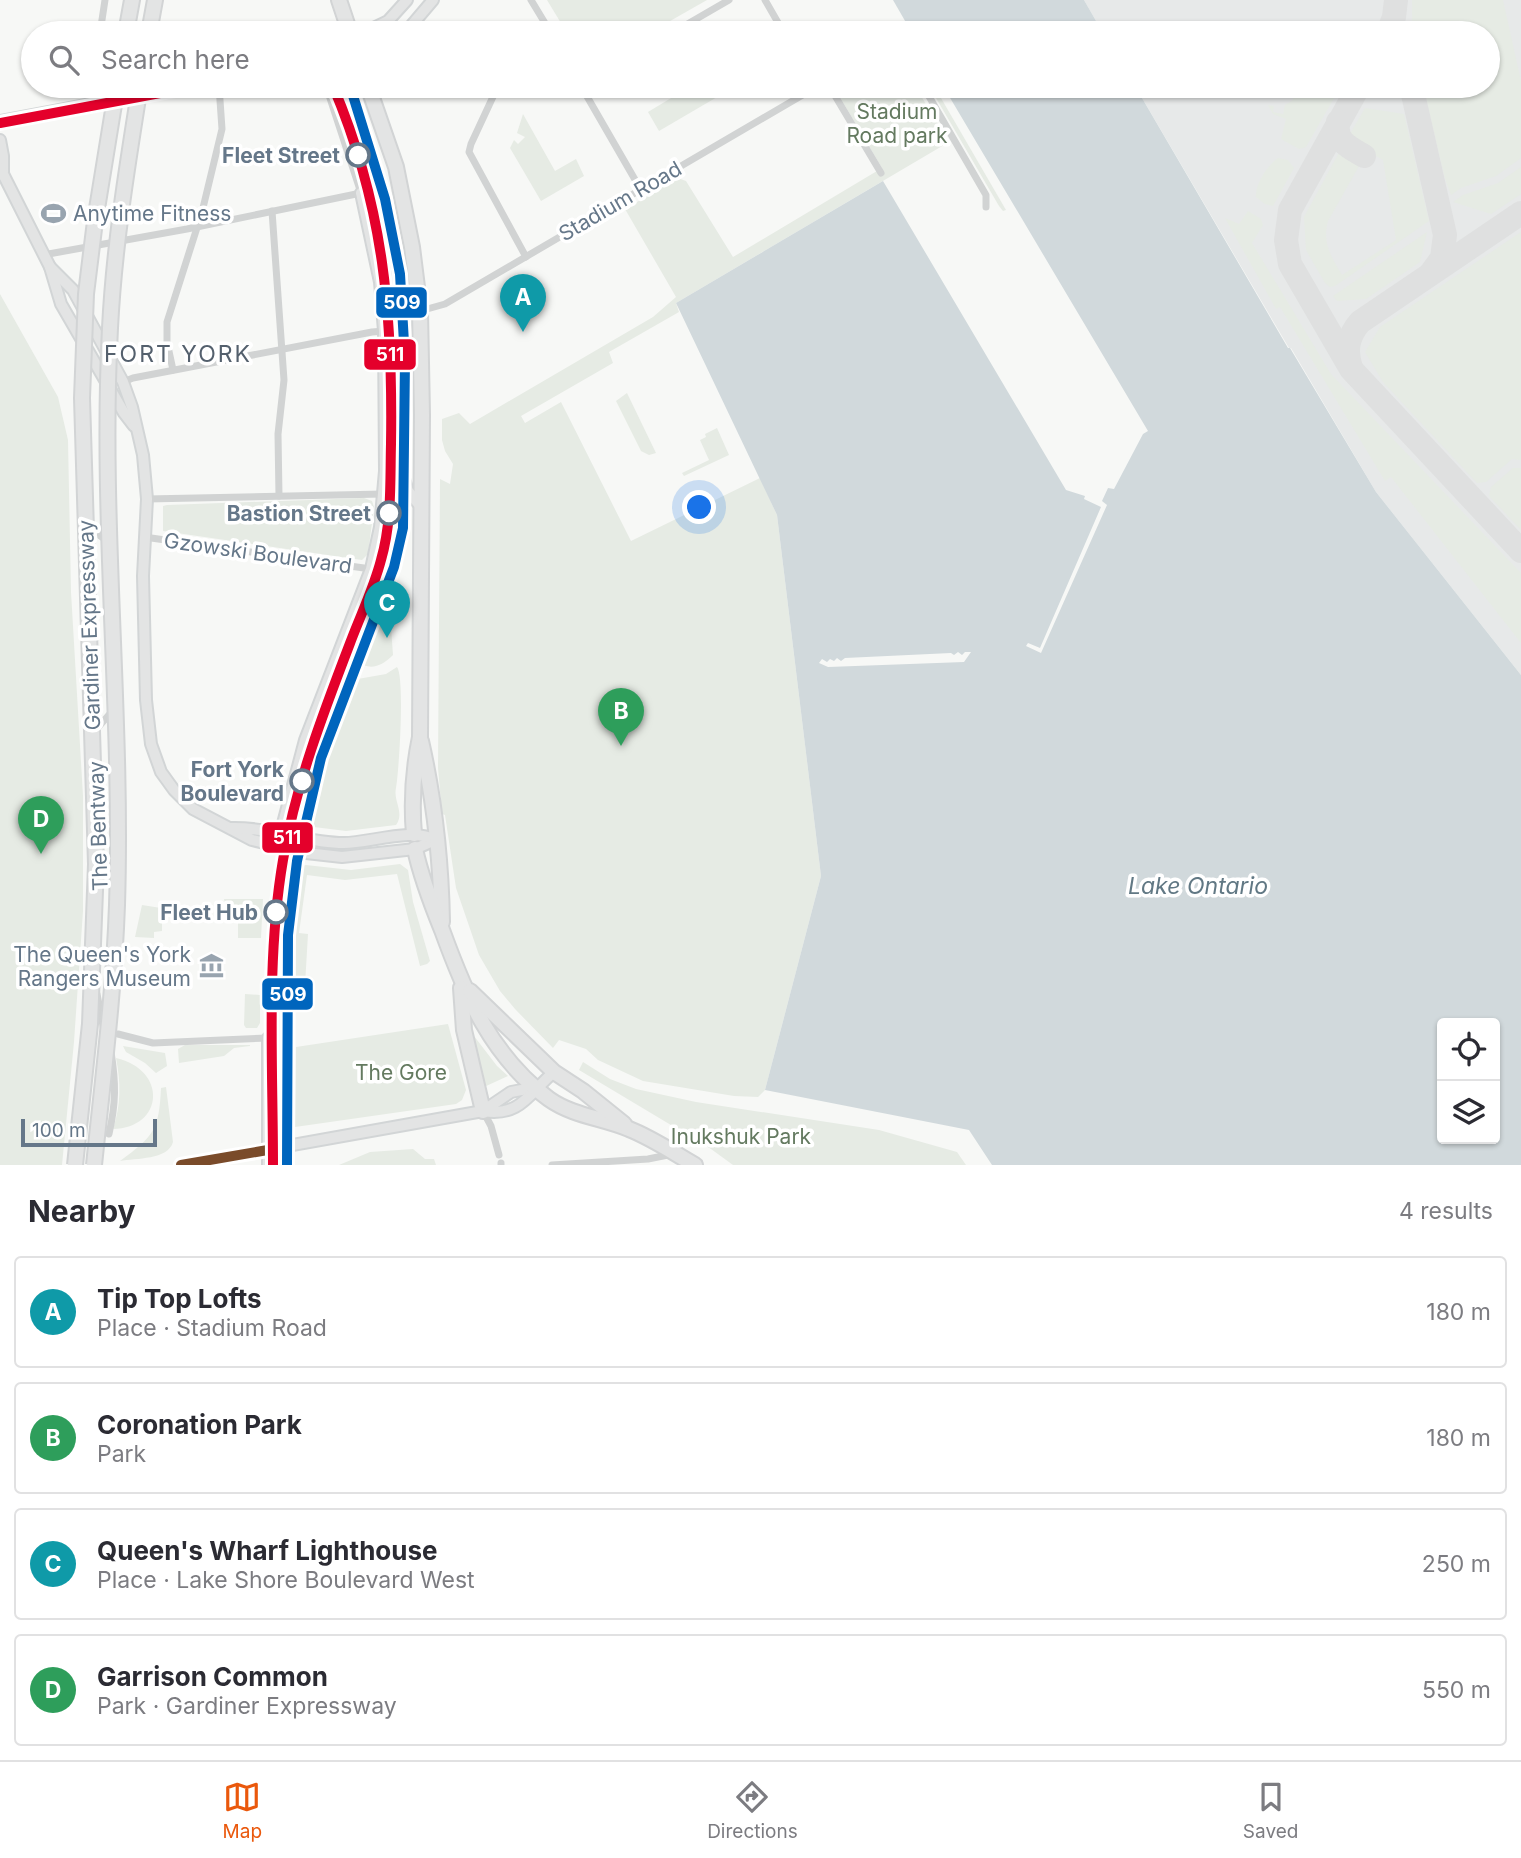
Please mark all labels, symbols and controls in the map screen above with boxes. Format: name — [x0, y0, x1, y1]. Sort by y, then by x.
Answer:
search box — [21, 21, 1500, 98]
icon: search — [45, 41, 83, 79]
text: Search here — [101, 44, 250, 75]
park label: Stadium Road park — [846, 99, 948, 148]
place label: Fleet Street — [222, 143, 340, 168]
marker: Fleet Street — [346, 143, 370, 167]
street label: Stadium Road — [554, 156, 686, 246]
sports icon: Anytime Fitness — [39, 199, 67, 227]
place label: Anytime Fitness — [73, 201, 231, 226]
pin: A — [500, 274, 546, 332]
line badge: 509 — [375, 286, 428, 319]
text: 509 — [383, 291, 421, 314]
line badge: 511 — [363, 338, 417, 371]
district label: FORT YORK — [104, 340, 252, 368]
text: 511 — [376, 343, 404, 366]
your location — [682, 490, 716, 524]
place label: Bastion Street — [227, 501, 371, 526]
marker: Bastion Street — [377, 501, 401, 525]
street label: Gardiner Expressway — [73, 519, 105, 731]
street label: Gzowski Boulevard — [162, 527, 354, 579]
pin: C — [364, 580, 410, 638]
pin: B — [598, 688, 644, 746]
place label: Fort York Boulevard — [180, 757, 285, 806]
street label: The Bentway — [83, 760, 113, 891]
marker: Fort York Boulevard — [290, 769, 314, 793]
pin: D — [18, 796, 64, 854]
line badge: 511 — [261, 821, 314, 854]
text: 511 — [273, 826, 301, 849]
water label: Lake Ontario — [1128, 872, 1268, 900]
place label: Fleet Hub — [160, 900, 258, 925]
marker: Fleet Hub — [264, 900, 288, 924]
place label: The Queen's York Rangers Museum — [13, 942, 191, 991]
museum icon: The Queen's York Rangers Museum — [197, 952, 225, 980]
line badge: 509 — [261, 977, 314, 1011]
text: 509 — [269, 983, 307, 1006]
map controls — [1437, 1018, 1500, 1144]
button: locate — [1437, 1018, 1500, 1081]
park label: The Gore — [355, 1060, 447, 1085]
button: layers — [1437, 1081, 1500, 1144]
scale bar — [21, 1116, 158, 1148]
text: 100 m — [32, 1119, 86, 1142]
park label: Inukshuk Park — [671, 1124, 812, 1149]
text: Nearby — [28, 1193, 136, 1229]
text: 4 results — [1399, 1197, 1493, 1225]
text: Tip Top Lofts — [97, 1283, 262, 1314]
text: A — [44, 1298, 62, 1326]
text: 180 m — [1426, 1298, 1491, 1326]
text: Place · Stadium Road — [97, 1314, 327, 1342]
text: Coronation Park — [97, 1409, 302, 1440]
text: B — [45, 1424, 61, 1452]
text: 180 m — [1426, 1424, 1491, 1452]
text: Park — [97, 1440, 146, 1468]
text: Queen's Wharf Lighthouse — [97, 1535, 438, 1566]
text: C — [44, 1550, 62, 1578]
text: 250 m — [1422, 1550, 1491, 1578]
text: Place · Lake Shore Boulevard West — [97, 1566, 475, 1594]
text: Garrison Common — [97, 1661, 328, 1692]
text: D — [45, 1676, 61, 1704]
text: 550 m — [1422, 1676, 1491, 1704]
text: Park · Gardiner Expressway — [97, 1692, 397, 1720]
tab: Map — [223, 1778, 262, 1843]
tab: Directions — [707, 1778, 798, 1843]
tab: Saved — [1243, 1778, 1298, 1843]

